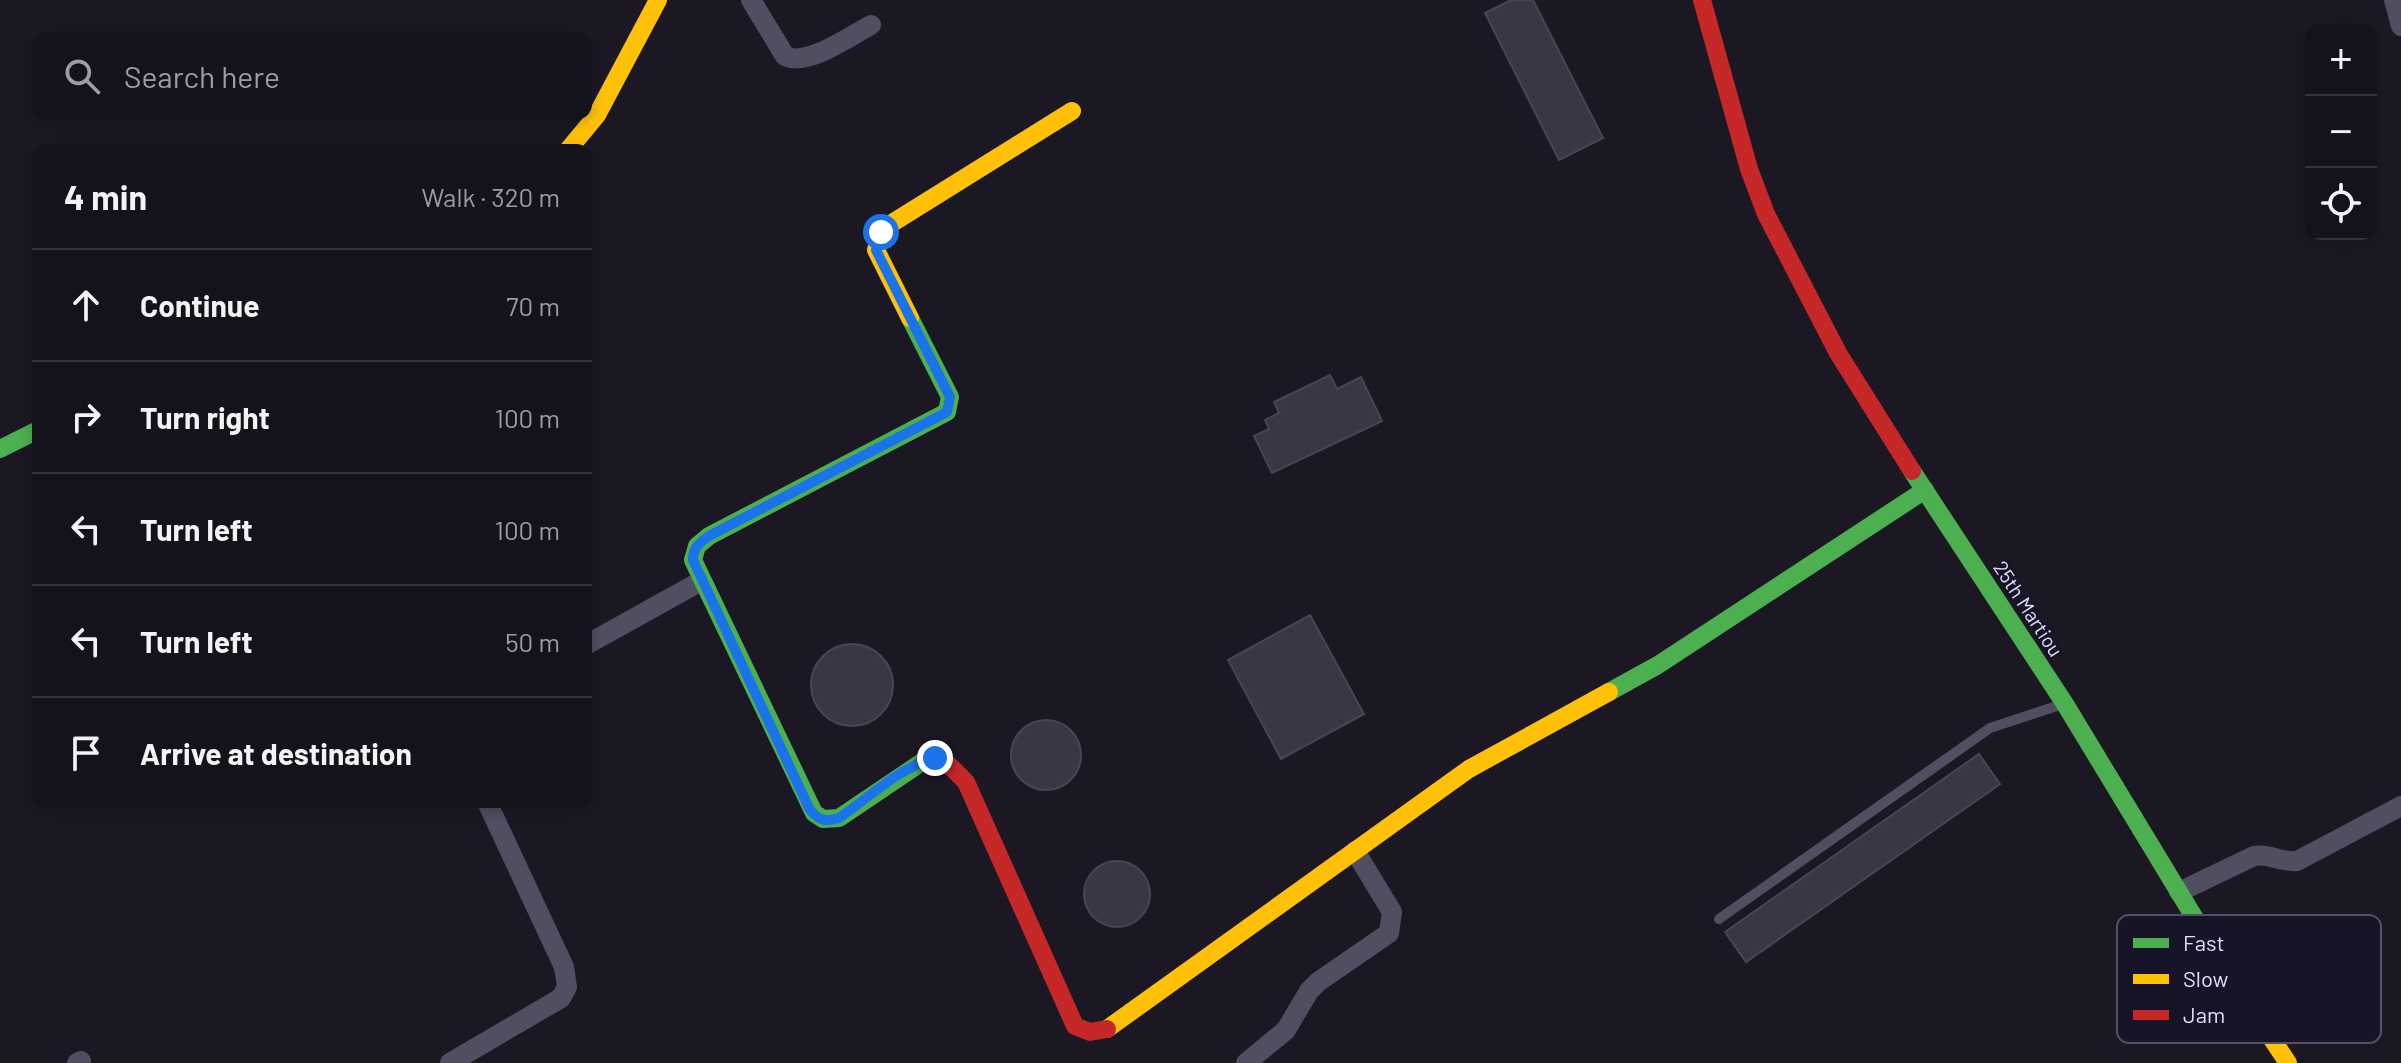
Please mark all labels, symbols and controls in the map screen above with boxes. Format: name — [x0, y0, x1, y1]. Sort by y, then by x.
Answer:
map controls — [2305, 24, 2377, 240]
button: + — [2305, 24, 2377, 96]
search box — [32, 32, 592, 120]
icon: search — [60, 54, 104, 98]
text: Search here — [124, 58, 280, 94]
button: − — [2305, 96, 2377, 168]
button: locate — [2305, 168, 2377, 240]
text: 4 min — [64, 176, 147, 217]
text: Walk · 320 m — [422, 181, 560, 212]
route start — [863, 214, 899, 250]
icon: ahead — [64, 283, 108, 327]
text: Continue — [140, 287, 260, 323]
text: 70 m — [506, 290, 560, 321]
icon: right — [64, 395, 108, 439]
text: Turn right — [140, 399, 270, 435]
text: 100 m — [495, 402, 560, 433]
icon: left — [64, 507, 108, 551]
text: Turn left — [140, 511, 253, 547]
text: 100 m — [495, 514, 560, 545]
street label: 25th Martiou — [1989, 556, 2069, 661]
icon: left — [64, 619, 108, 663]
text: Turn left — [140, 623, 253, 659]
text: 50 m — [505, 626, 560, 657]
icon: arrive — [64, 731, 108, 775]
text: Arrive at destination — [140, 735, 412, 771]
route end — [917, 740, 953, 776]
legend — [2117, 915, 2381, 1043]
text: Fast — [2183, 929, 2225, 955]
text: Slow — [2183, 965, 2228, 991]
text: Jam — [2183, 1001, 2225, 1027]

